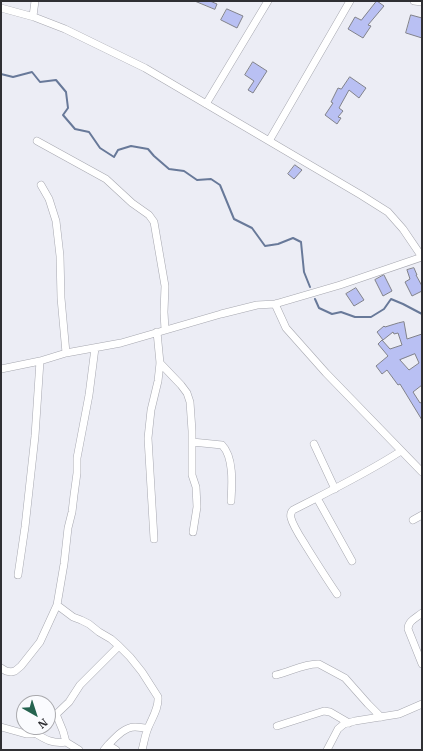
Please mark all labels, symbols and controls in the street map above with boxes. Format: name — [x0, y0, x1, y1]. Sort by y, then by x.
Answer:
north arrow — [16, 695, 56, 735]
text: N — [35, 715, 51, 732]

